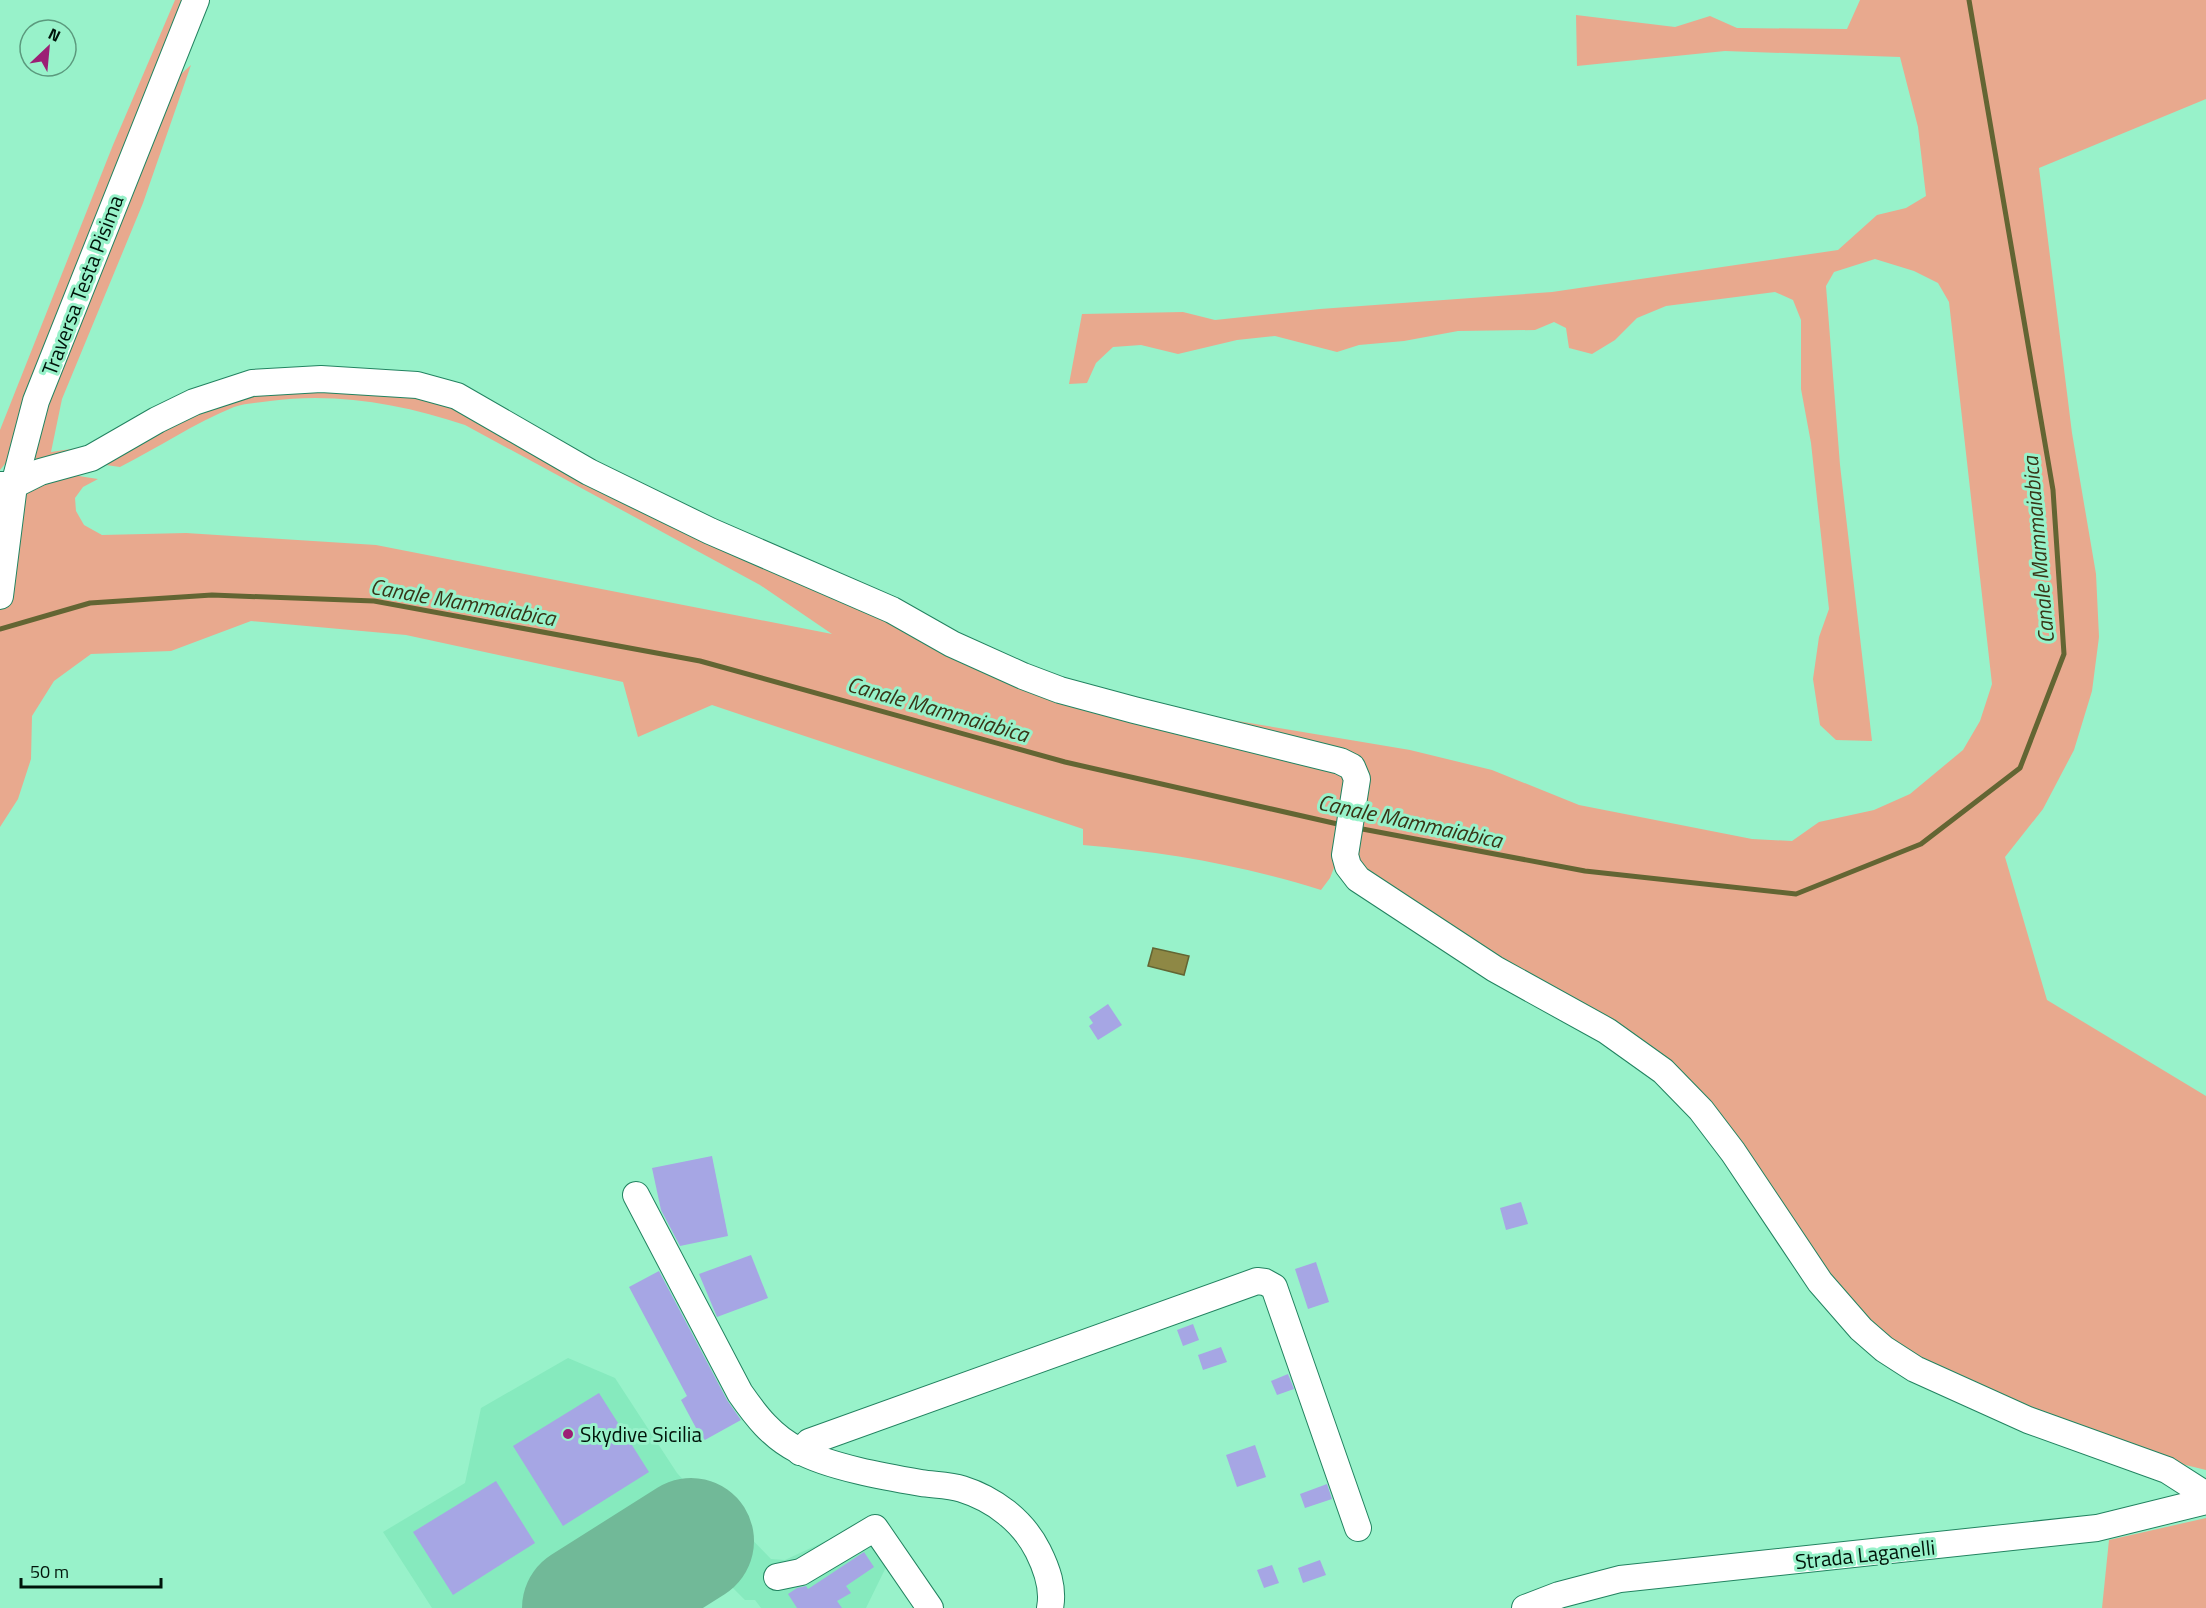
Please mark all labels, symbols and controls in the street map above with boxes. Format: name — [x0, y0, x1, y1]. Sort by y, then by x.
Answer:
north arrow — [18, 18, 78, 78]
text: N — [44, 21, 65, 48]
street label: Traversa Testa Pisima — [33, 190, 131, 380]
water label: Canale Mammaiabica — [2013, 453, 2063, 645]
water label: Canale Mammaiabica — [368, 569, 560, 635]
water label: Canale Mammaiabica — [843, 667, 1035, 752]
water label: Canale Mammaiabica — [1315, 785, 1507, 858]
place label: Skydive Sicilia — [580, 1418, 702, 1450]
marker: Skydive Sicilia — [561, 1427, 575, 1441]
street label: Strada Laganelli — [1793, 1531, 1937, 1577]
scale bar — [21, 1551, 160, 1589]
text: 50 m — [30, 1558, 69, 1585]

